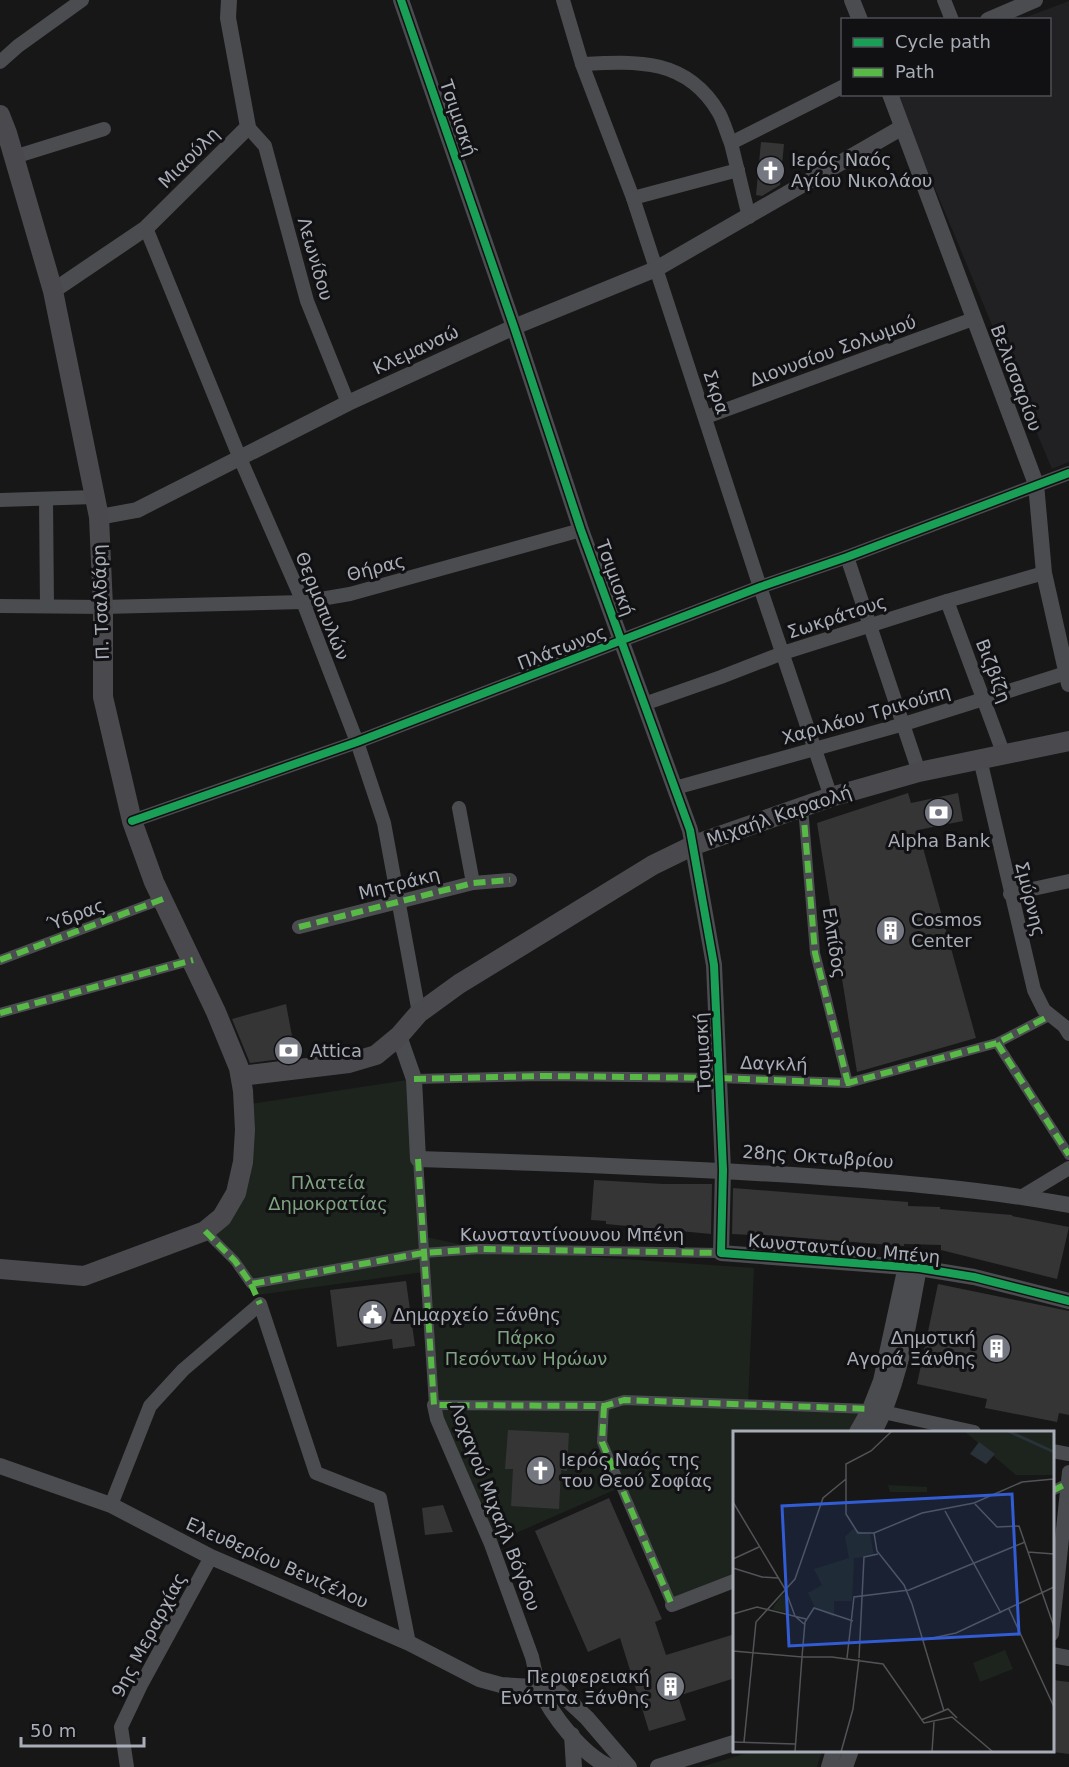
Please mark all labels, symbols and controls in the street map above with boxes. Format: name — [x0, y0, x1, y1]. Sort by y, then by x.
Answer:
legend — [841, 18, 1051, 96]
text: Cycle path — [895, 31, 991, 52]
text: Path — [895, 61, 935, 82]
street label: Τσιμισκή — [435, 76, 481, 159]
street label: Μιαούλη — [154, 123, 223, 192]
place label: Ιερός Ναός Αγίου Νικολάου — [791, 149, 932, 191]
church icon: Ιερός Ναός Αγίου Νικολάου — [754, 154, 786, 186]
street label: Λεωνίδου — [294, 215, 337, 303]
street label: Διονυσίου Σολωμού — [747, 311, 919, 390]
street label: Κλεμανσώ — [370, 321, 462, 379]
street label: Βελισσαρίου — [987, 322, 1046, 434]
street label: Σκρα — [699, 367, 734, 417]
street label: Τσιμισκή — [592, 536, 639, 619]
street label: Π. Τσαλδάρη — [88, 544, 113, 660]
street label: Θερμοπυλών — [291, 549, 354, 663]
street label: Θήρας — [344, 550, 407, 585]
street label: Σωκράτους — [785, 591, 889, 642]
street label: Πλάτωνος — [514, 621, 609, 674]
street label: Βιζβίζη — [972, 636, 1015, 706]
street label: Χαριλάου Τρικούπη — [779, 680, 952, 749]
street label: Μιχαήλ Καραολή — [704, 781, 854, 850]
bank icon: Alpha Bank — [923, 796, 955, 828]
place label: Alpha Bank — [888, 830, 991, 851]
street label: Σμύρνης — [1011, 859, 1050, 939]
street label: Μητράκη — [356, 863, 442, 904]
street label: Ύδρας — [43, 894, 107, 935]
street label: Ελπίδος — [819, 906, 850, 980]
place label: Cosmos Center — [911, 909, 982, 951]
building icon: Cosmos Center — [874, 914, 906, 946]
street label: Τσιμισκή — [690, 1012, 715, 1093]
bank icon: Attica — [273, 1035, 305, 1067]
place label: Attica — [310, 1040, 362, 1061]
street label: Δαγκλή — [740, 1052, 808, 1075]
street label: 28ης Οκτωβρίου — [742, 1141, 894, 1172]
park label: Πλατεία Δημοκρατίας — [268, 1172, 388, 1214]
street label: Κωνσταντίνουνου Μπένη — [460, 1224, 684, 1245]
street label: Κωνσταντίνου Μπένη — [747, 1230, 941, 1267]
public building icon: Δημαρχείο Ξάνθης — [356, 1299, 388, 1331]
place label: Δημαρχείο Ξάνθης — [393, 1304, 561, 1325]
park label: Πάρκο Πεσόντων Ηρώων — [445, 1327, 607, 1369]
place label: Δημοτική Αγορά Ξάνθης — [847, 1327, 976, 1369]
building icon: Δημοτική Αγορά Ξάνθης — [981, 1332, 1013, 1364]
street label: Λοχαγού Μιχαήλ Βόγδου — [446, 1400, 545, 1614]
inset map — [733, 1431, 1054, 1752]
place label: Ιερός Ναός της του Θεού Σοφίας — [561, 1449, 713, 1491]
church icon: Ιερός Ναός της του Θεού Σοφίας — [524, 1454, 556, 1486]
street label: Ελευθερίου Βενιζέλου — [183, 1513, 372, 1612]
street label: 9ης Μεραρχίας — [107, 1569, 190, 1701]
place label: Περιφερειακή Ενότητα Ξάνθης — [501, 1666, 650, 1708]
building icon: Περιφερειακή Ενότητα Ξάνθης — [655, 1671, 687, 1703]
scale bar — [21, 1710, 144, 1748]
text: 50 m — [30, 1720, 76, 1741]

